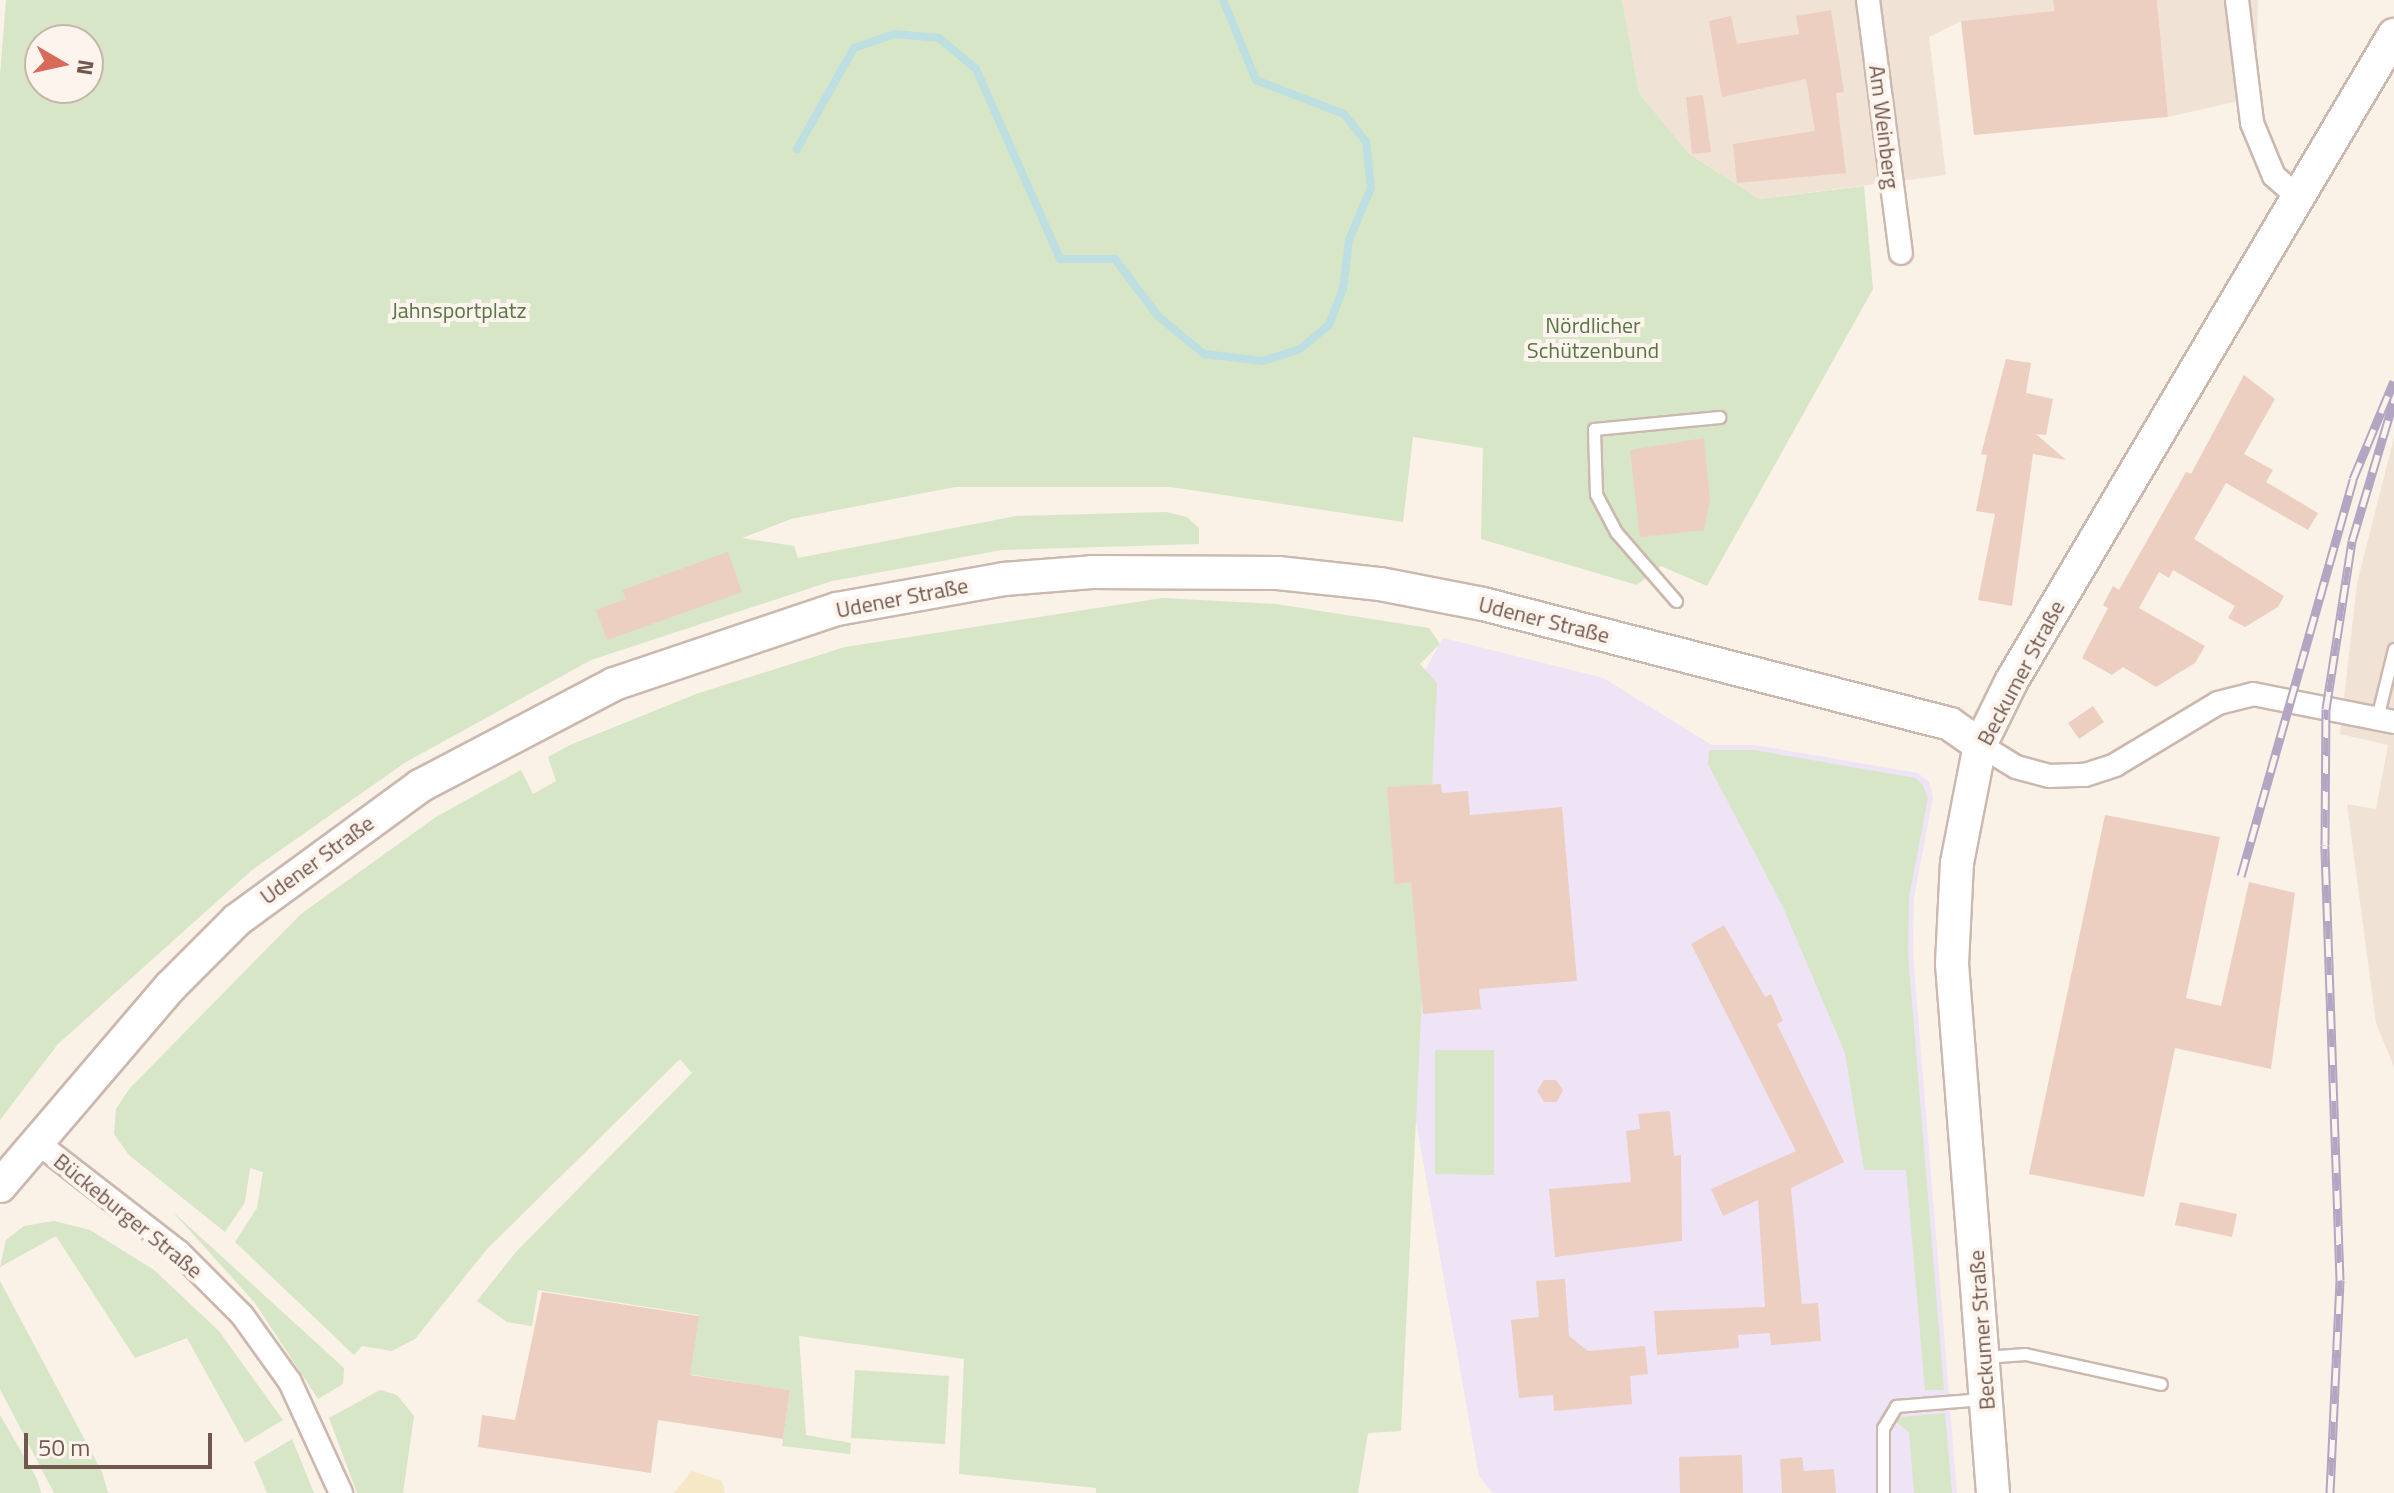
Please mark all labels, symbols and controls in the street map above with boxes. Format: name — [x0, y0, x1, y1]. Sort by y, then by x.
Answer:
north arrow — [24, 24, 104, 104]
text: N — [68, 57, 104, 78]
street label: Am Weinberg — [1863, 64, 1905, 190]
park label: Jahnsportplatz — [391, 298, 527, 324]
park label: Nördlicher Schützenbund — [1527, 312, 1659, 364]
street label: Udener Straße — [834, 572, 970, 624]
street label: Udener Straße — [1476, 591, 1612, 649]
street label: Beckumer Straße — [1972, 596, 2070, 750]
street label: Udener Straße — [255, 810, 379, 910]
street label: Bückeburger Straße — [48, 1148, 208, 1284]
street label: Beckumer Straße — [1963, 1249, 2001, 1411]
scale bar — [28, 1417, 216, 1467]
text: 50 m — [38, 1429, 90, 1465]

